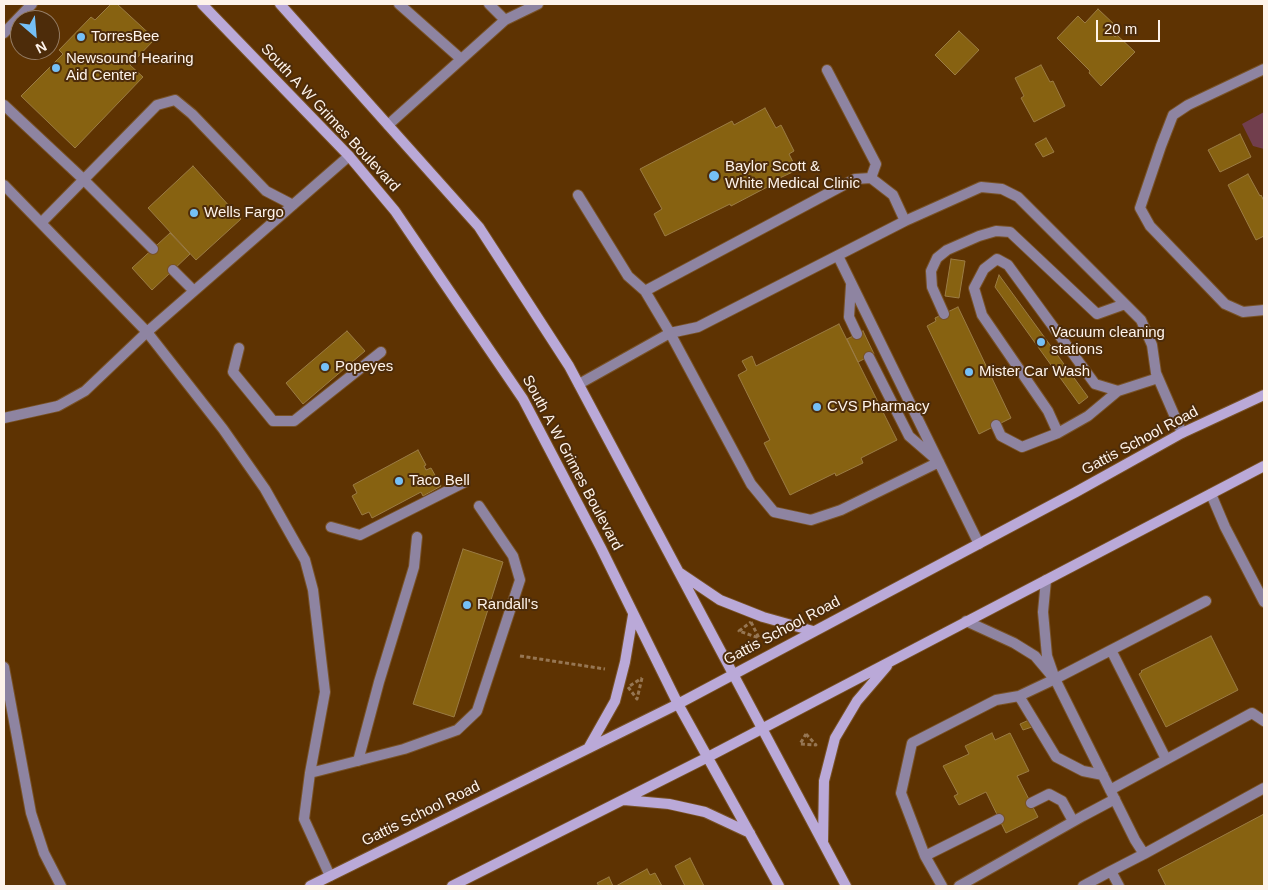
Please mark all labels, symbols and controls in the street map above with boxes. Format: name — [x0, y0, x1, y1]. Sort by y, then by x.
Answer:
north arrow — [10, 10, 60, 60]
scale bar — [1098, 10, 1162, 42]
text: 20 m — [1104, 20, 1137, 37]
place label: TorresBee — [91, 28, 159, 46]
marker: TorresBee — [75, 31, 87, 43]
text: N — [33, 38, 49, 57]
street label: South A W Grimes Boulevard — [257, 40, 403, 196]
place label: Newsound Hearing Aid Center — [66, 50, 194, 85]
marker: Newsound Hearing Aid Center — [50, 62, 62, 74]
place label: Baylor Scott & White Medical Clinic — [725, 158, 860, 193]
marker: Baylor Scott & White Medical Clinic — [707, 169, 721, 183]
place label: Wells Fargo — [204, 204, 284, 222]
marker: Wells Fargo — [188, 207, 200, 219]
place label: Vacuum cleaning stations — [1051, 324, 1165, 359]
marker: Vacuum cleaning stations — [1035, 336, 1047, 348]
place label: Popeyes — [335, 358, 393, 376]
marker: Popeyes — [319, 361, 331, 373]
place label: Mister Car Wash — [979, 363, 1090, 381]
marker: Mister Car Wash — [963, 366, 975, 378]
street label: South A W Grimes Boulevard — [518, 372, 626, 554]
place label: CVS Pharmacy — [827, 398, 930, 416]
marker: CVS Pharmacy — [811, 401, 823, 413]
street label: Gattis School Road — [1079, 403, 1201, 479]
place label: Taco Bell — [409, 472, 470, 490]
marker: Taco Bell — [393, 475, 405, 487]
street label: Gattis School Road — [721, 593, 843, 669]
place label: Randall's — [477, 596, 538, 614]
marker: Randall's — [461, 599, 473, 611]
street label: Gattis School Road — [359, 778, 483, 850]

